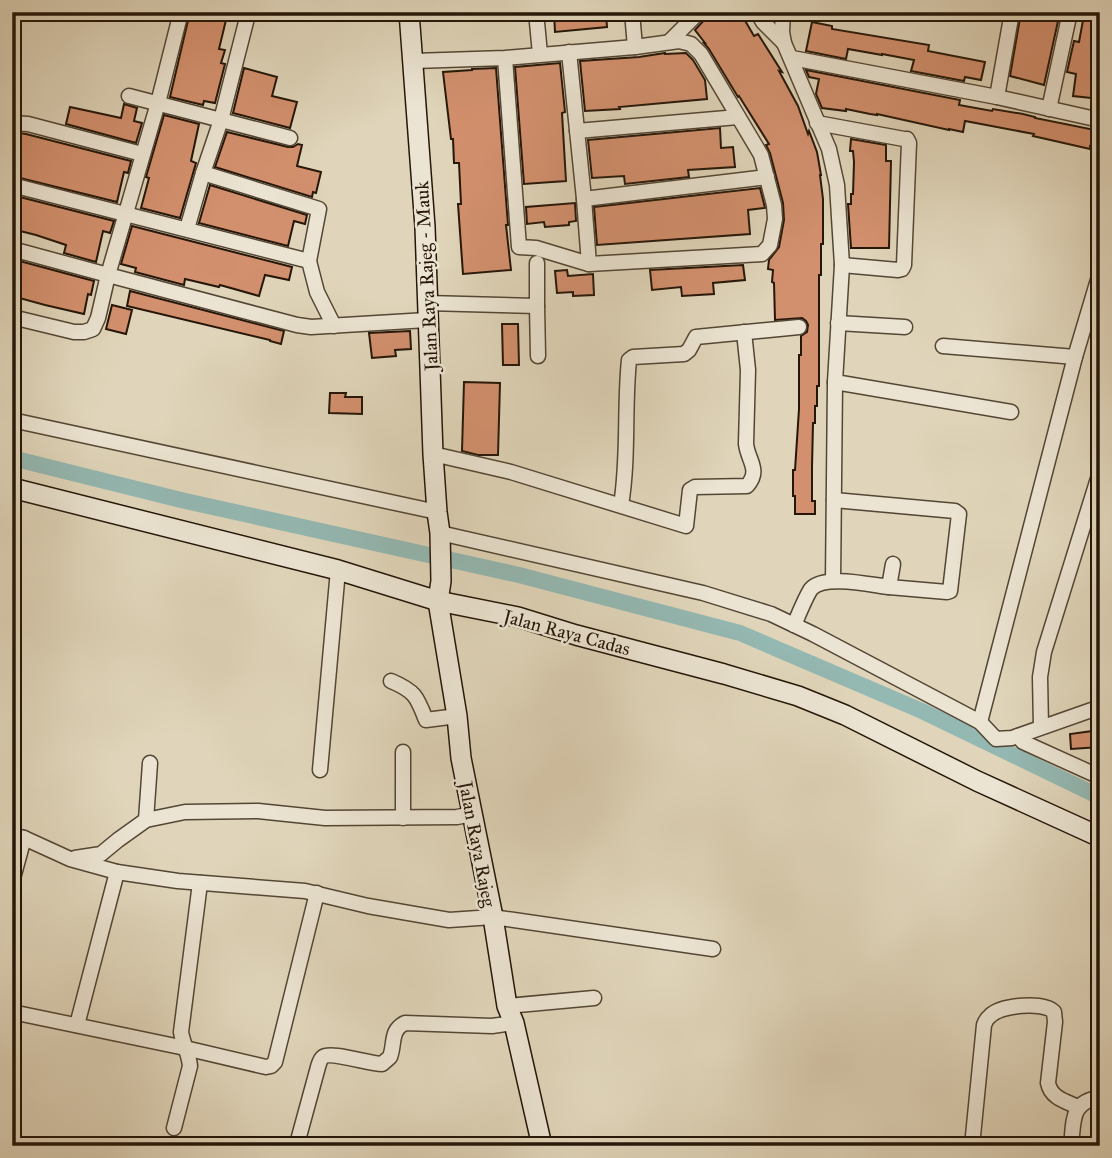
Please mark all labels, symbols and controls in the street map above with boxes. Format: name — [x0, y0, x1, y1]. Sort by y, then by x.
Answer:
street label: Jalan Raya Rajeg - Mauk — [410, 180, 444, 374]
street label: Jalan Raya Cadas — [499, 604, 633, 661]
street label: Jalan Raya Rajeg — [453, 777, 501, 909]

